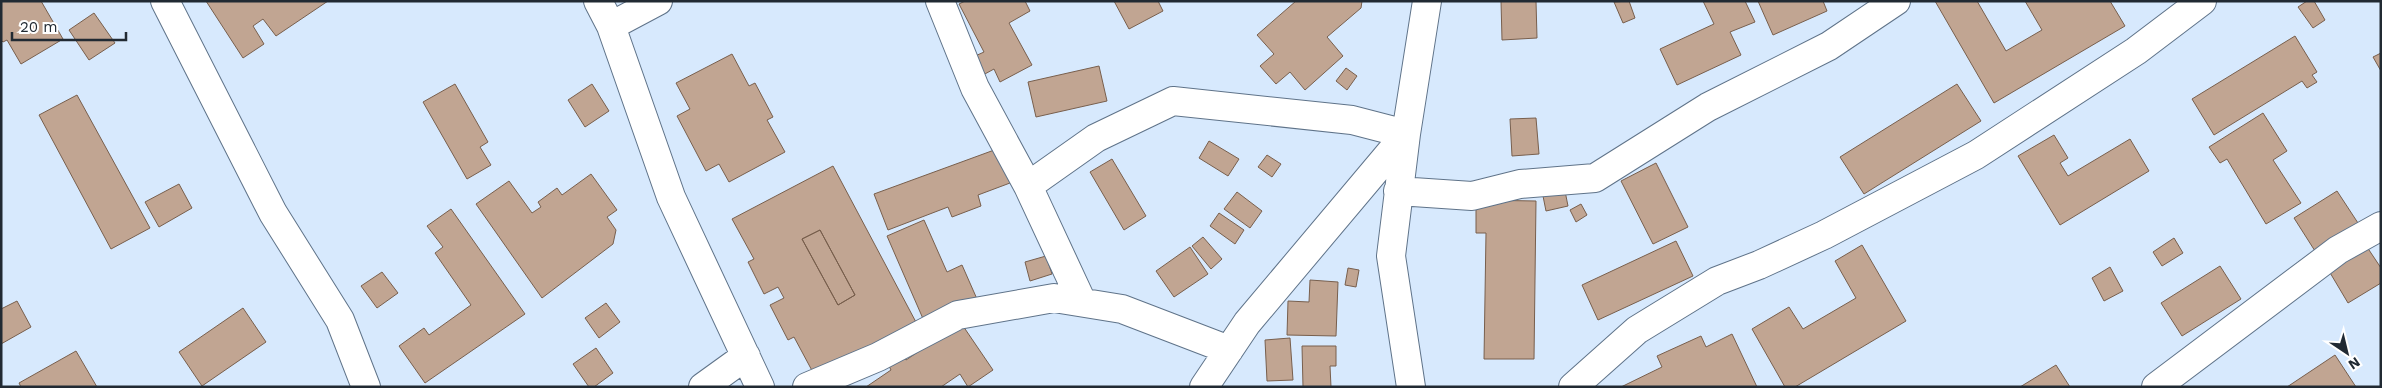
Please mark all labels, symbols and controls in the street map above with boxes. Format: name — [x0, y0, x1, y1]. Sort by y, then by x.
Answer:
scale bar — [12, 10, 126, 42]
text: 20 m — [20, 18, 58, 36]
north arrow — [2322, 328, 2372, 378]
text: N — [2346, 354, 2363, 373]

